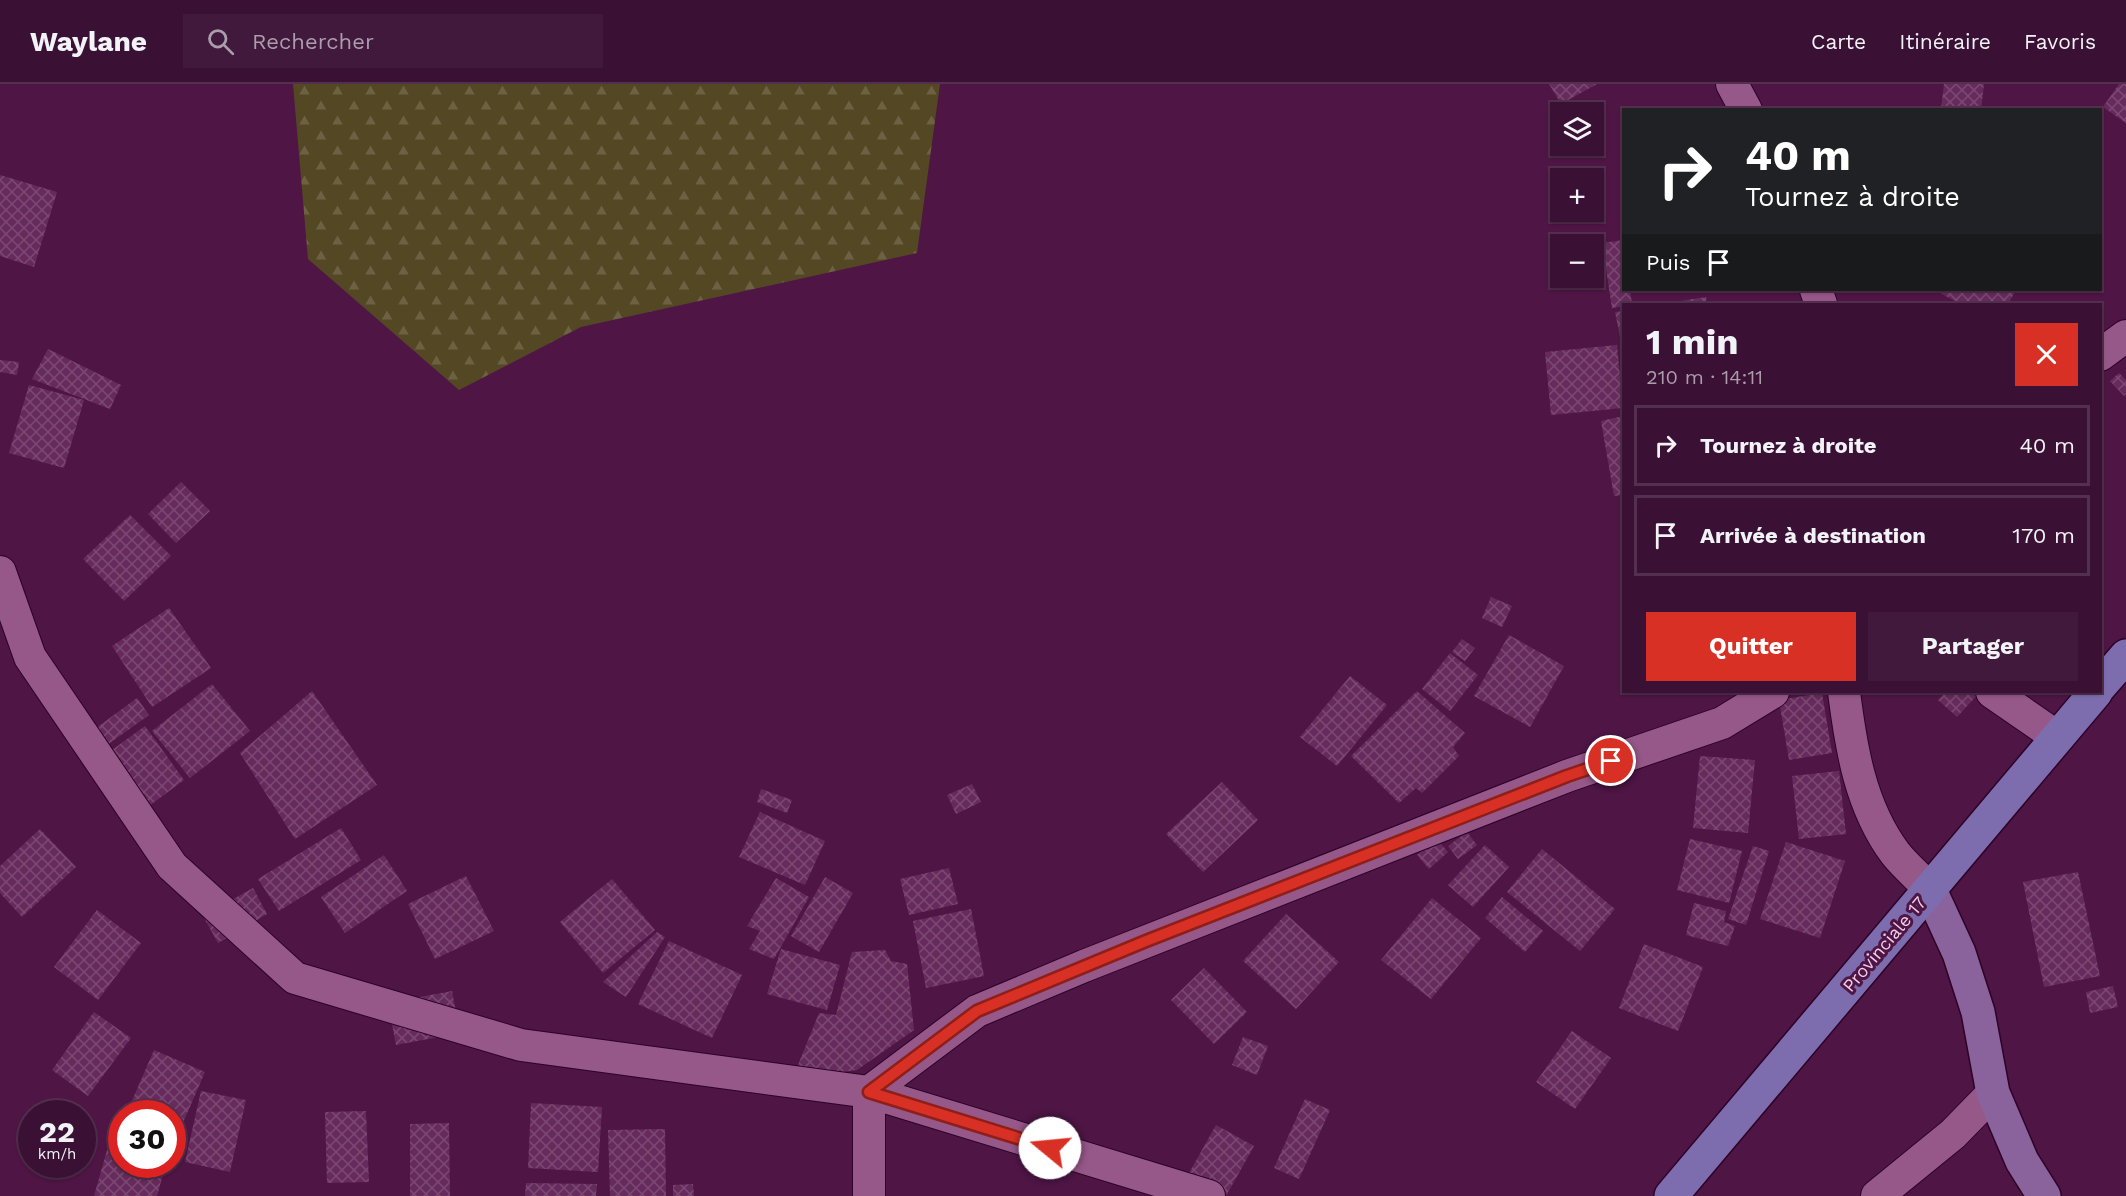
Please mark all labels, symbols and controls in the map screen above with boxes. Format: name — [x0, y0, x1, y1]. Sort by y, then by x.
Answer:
search box — [183, 14, 603, 68]
text: Waylane — [30, 25, 147, 58]
icon: search — [204, 25, 237, 58]
text: Rechercher — [252, 29, 374, 54]
text: Carte — [1811, 29, 1866, 54]
text: Itinéraire — [1899, 29, 1991, 54]
text: Favoris — [2024, 29, 2096, 54]
map controls — [1550, 102, 1604, 288]
button: layers — [1550, 102, 1604, 156]
text: 40 m — [1745, 131, 1851, 180]
icon: right — [1646, 132, 1724, 210]
button: + — [1550, 168, 1604, 222]
text: Tournez à droite — [1745, 181, 1960, 213]
button: − — [1550, 234, 1604, 288]
icon: arrive — [1702, 246, 1735, 279]
text: Puis — [1646, 250, 1690, 275]
text: 1 min — [1646, 321, 1738, 363]
button: close — [2015, 323, 2078, 386]
text: 210 m · 14:11 — [1646, 365, 1763, 389]
icon: right — [1649, 429, 1682, 462]
text: Tournez à droite — [1700, 433, 1877, 458]
text: 40 m — [2019, 433, 2075, 458]
icon: arrive — [1649, 519, 1682, 552]
text: Arrivée à destination — [1700, 523, 1926, 548]
text: 170 m — [2012, 523, 2075, 548]
button: Quitter — [1646, 612, 1856, 681]
button: Partager — [1868, 612, 2078, 681]
pin — [1585, 735, 1636, 786]
icon: arrive — [1594, 744, 1627, 777]
street label: Provinciale 17 — [1838, 892, 1930, 996]
speed limit sign: 30 — [108, 1100, 186, 1178]
text: 22 — [39, 1114, 75, 1149]
position arrow — [1018, 1116, 1082, 1180]
text: km/h — [38, 1145, 76, 1163]

